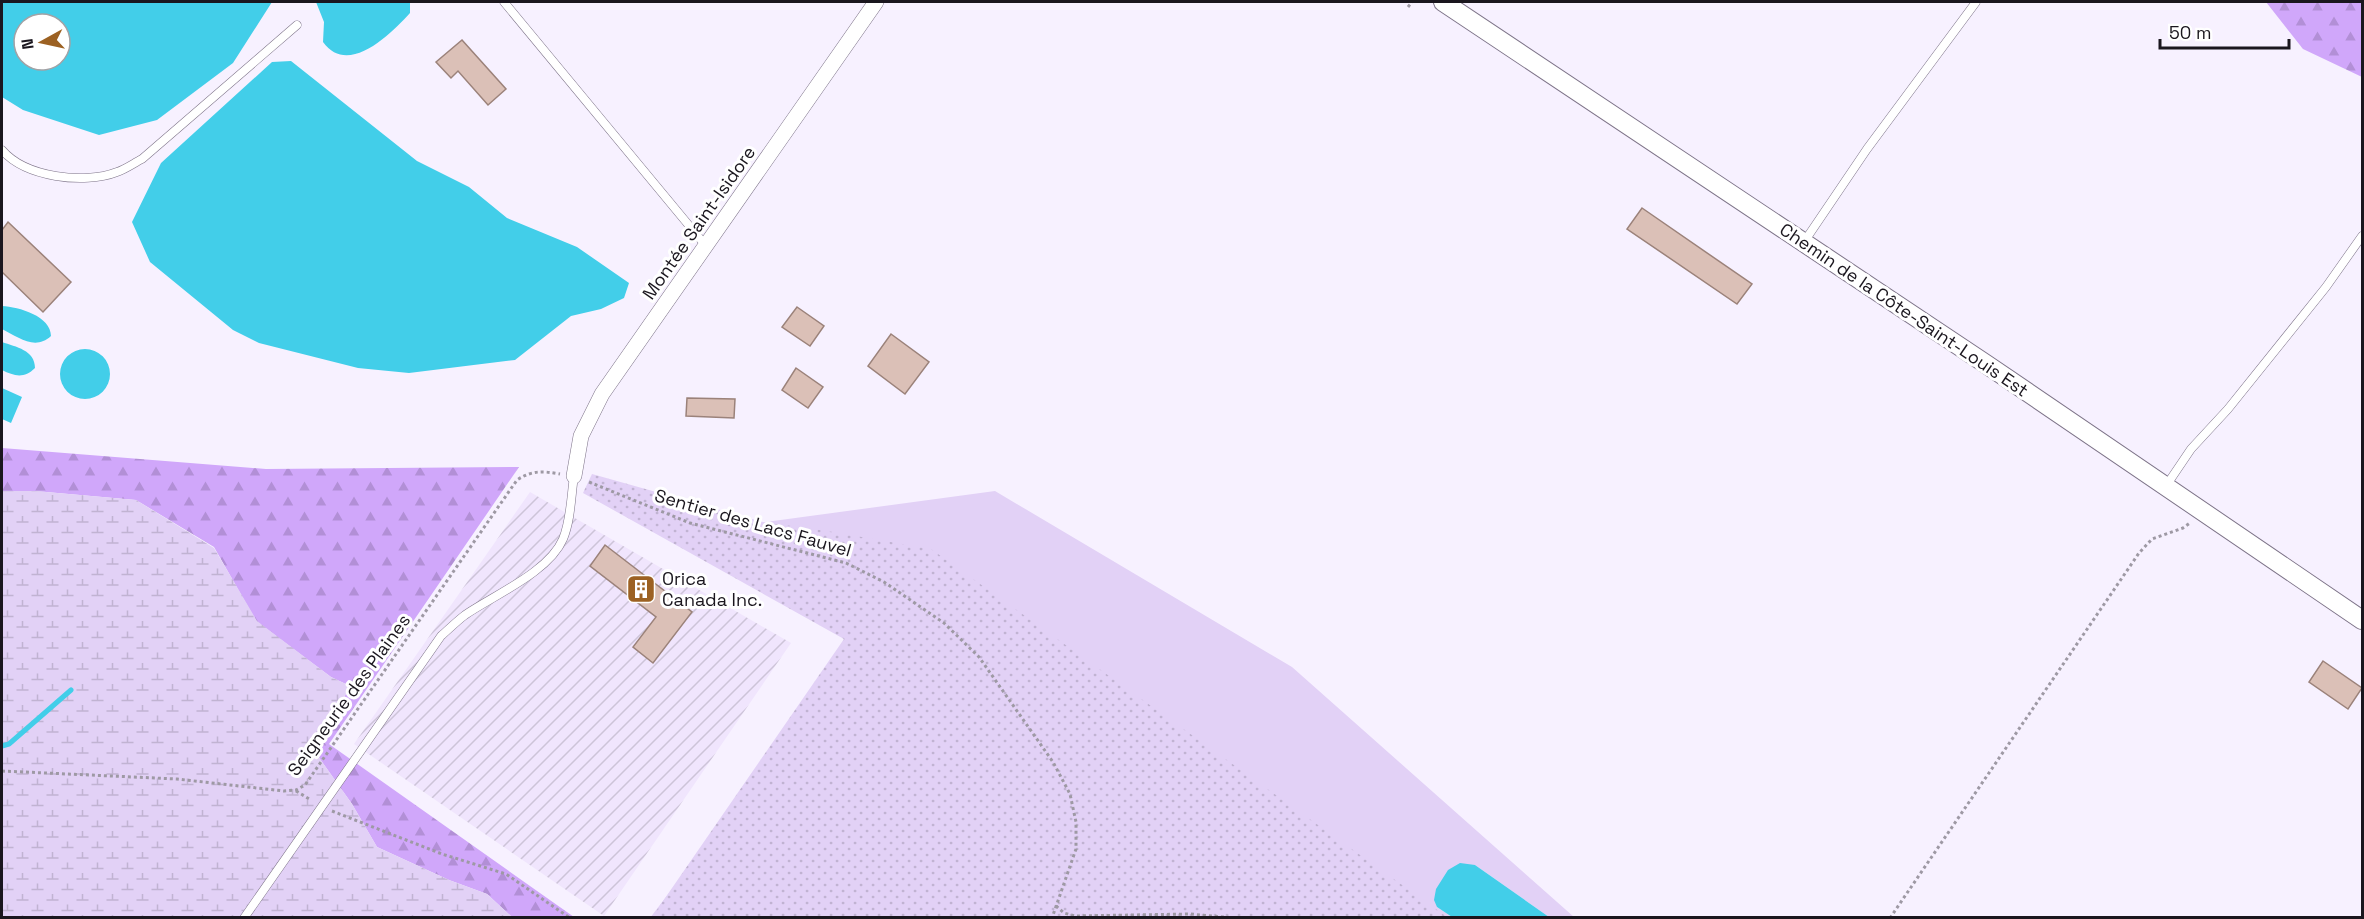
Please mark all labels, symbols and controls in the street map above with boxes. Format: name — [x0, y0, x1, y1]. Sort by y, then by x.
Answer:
north arrow — [12, 12, 72, 72]
scale bar — [2160, 12, 2289, 50]
text: 50 m — [2169, 21, 2211, 44]
text: N — [16, 37, 39, 51]
street label: Montée Saint-Isidore — [637, 141, 760, 304]
street label: Chemin de la Côte-Saint-Louis Est — [1776, 218, 2033, 402]
street label: Sentier des Lacs Fauvel — [652, 483, 854, 562]
place label: Orica Canada Inc. — [662, 567, 762, 611]
building icon: Orica Canada Inc. — [625, 573, 657, 605]
street label: Seigneurie des Plaines — [282, 609, 415, 780]

